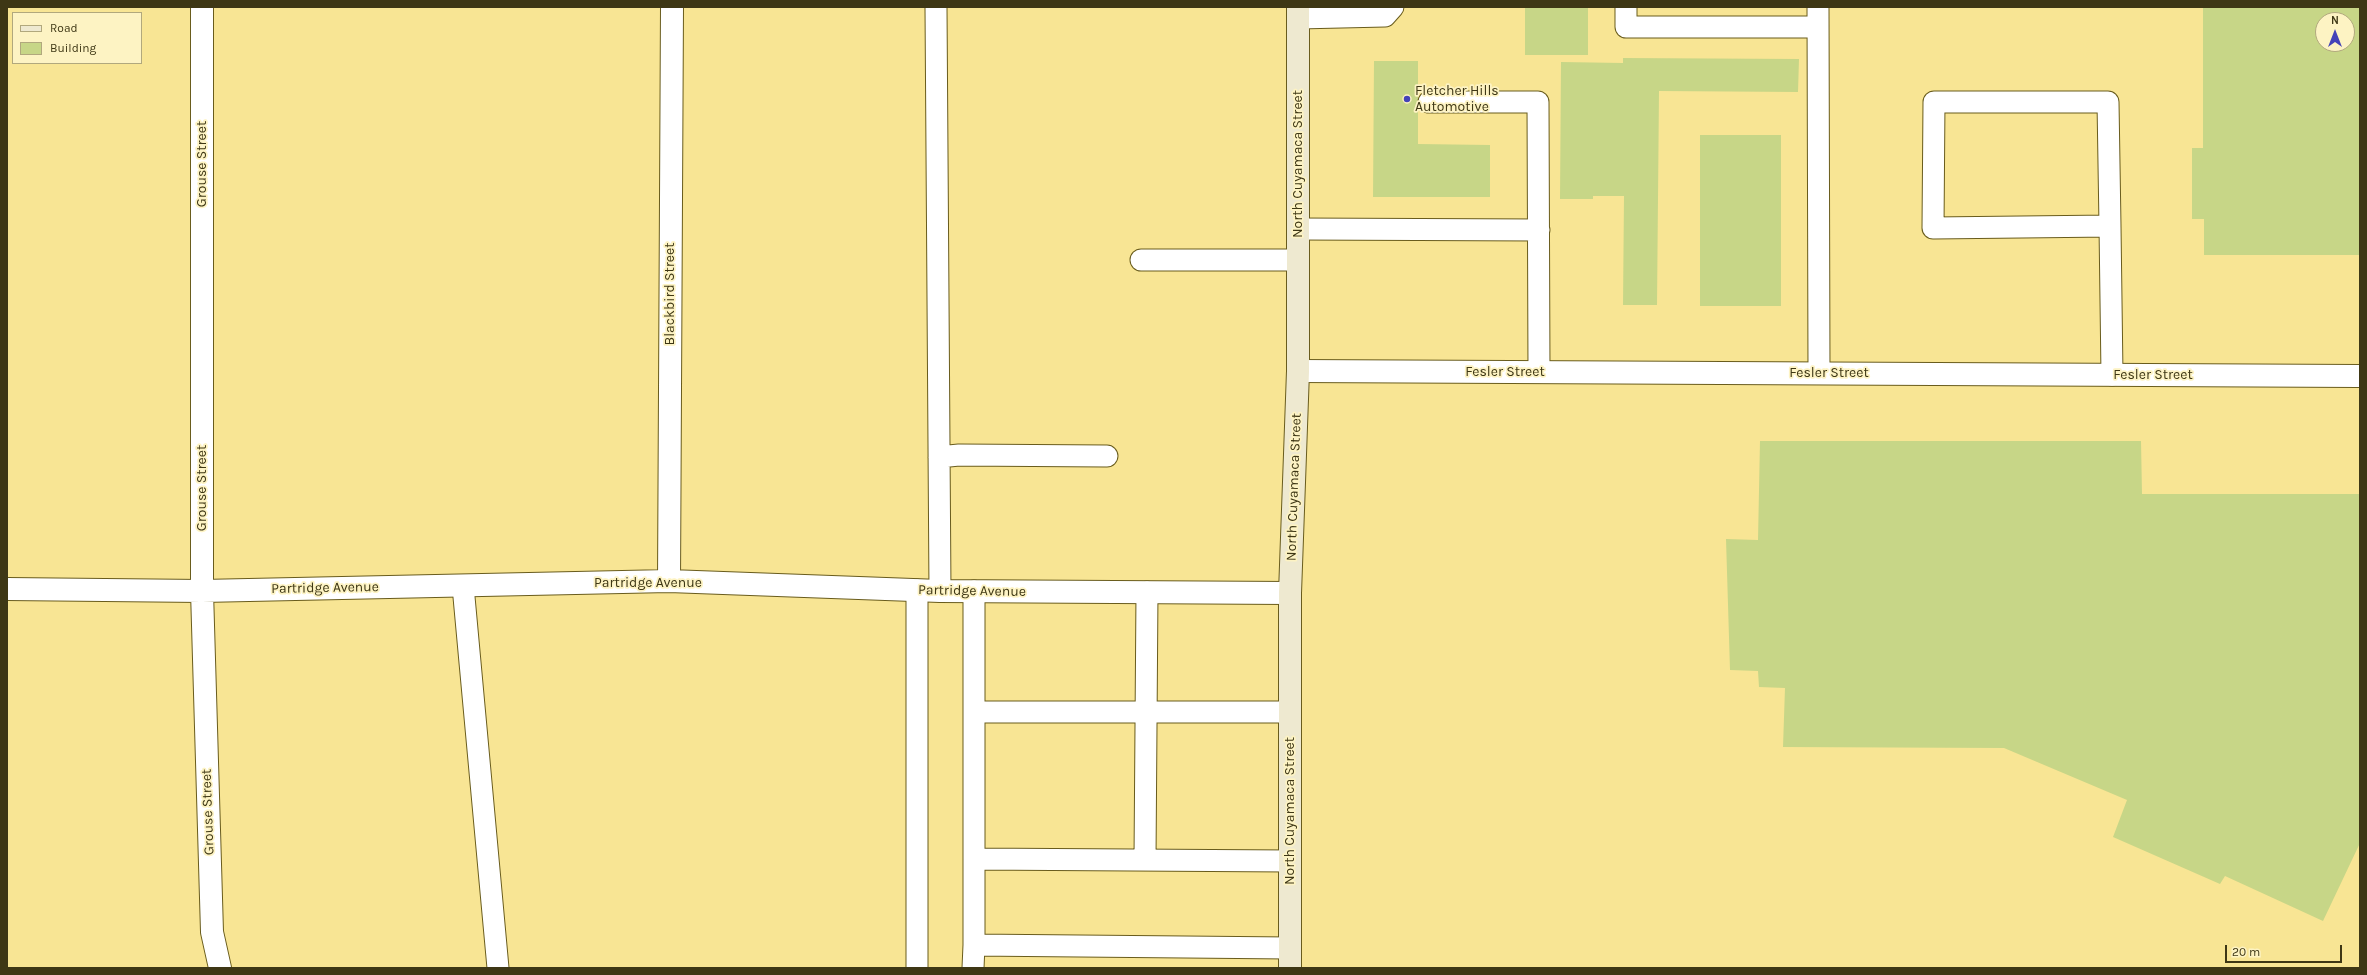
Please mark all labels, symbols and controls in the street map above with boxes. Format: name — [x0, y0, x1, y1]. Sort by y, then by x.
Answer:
legend — [12, 12, 142, 64]
north arrow — [2315, 12, 2355, 52]
text: N — [2331, 14, 2339, 27]
text: Road — [50, 21, 78, 35]
text: Building — [50, 41, 96, 55]
place label: Fletcher Hills Automotive — [1415, 83, 1499, 116]
street label: North Cuyamaca Street — [1290, 90, 1306, 238]
marker: Fletcher Hills Automotive — [1402, 94, 1412, 104]
street label: Grouse Street — [194, 121, 210, 207]
street label: Blackbird Street — [662, 242, 678, 346]
street label: Fesler Street — [1465, 364, 1545, 380]
street label: Fesler Street — [1789, 365, 1869, 381]
street label: Fesler Street — [2113, 367, 2193, 383]
street label: North Cuyamaca Street — [1283, 413, 1305, 561]
street label: Grouse Street — [194, 445, 210, 531]
street label: Partridge Avenue — [594, 575, 702, 591]
street label: Partridge Avenue — [271, 579, 379, 597]
street label: Partridge Avenue — [918, 582, 1026, 600]
street label: North Cuyamaca Street — [1282, 737, 1298, 885]
street label: Grouse Street — [198, 768, 218, 856]
scale bar — [2227, 937, 2344, 963]
text: 20 m — [2232, 945, 2260, 959]

